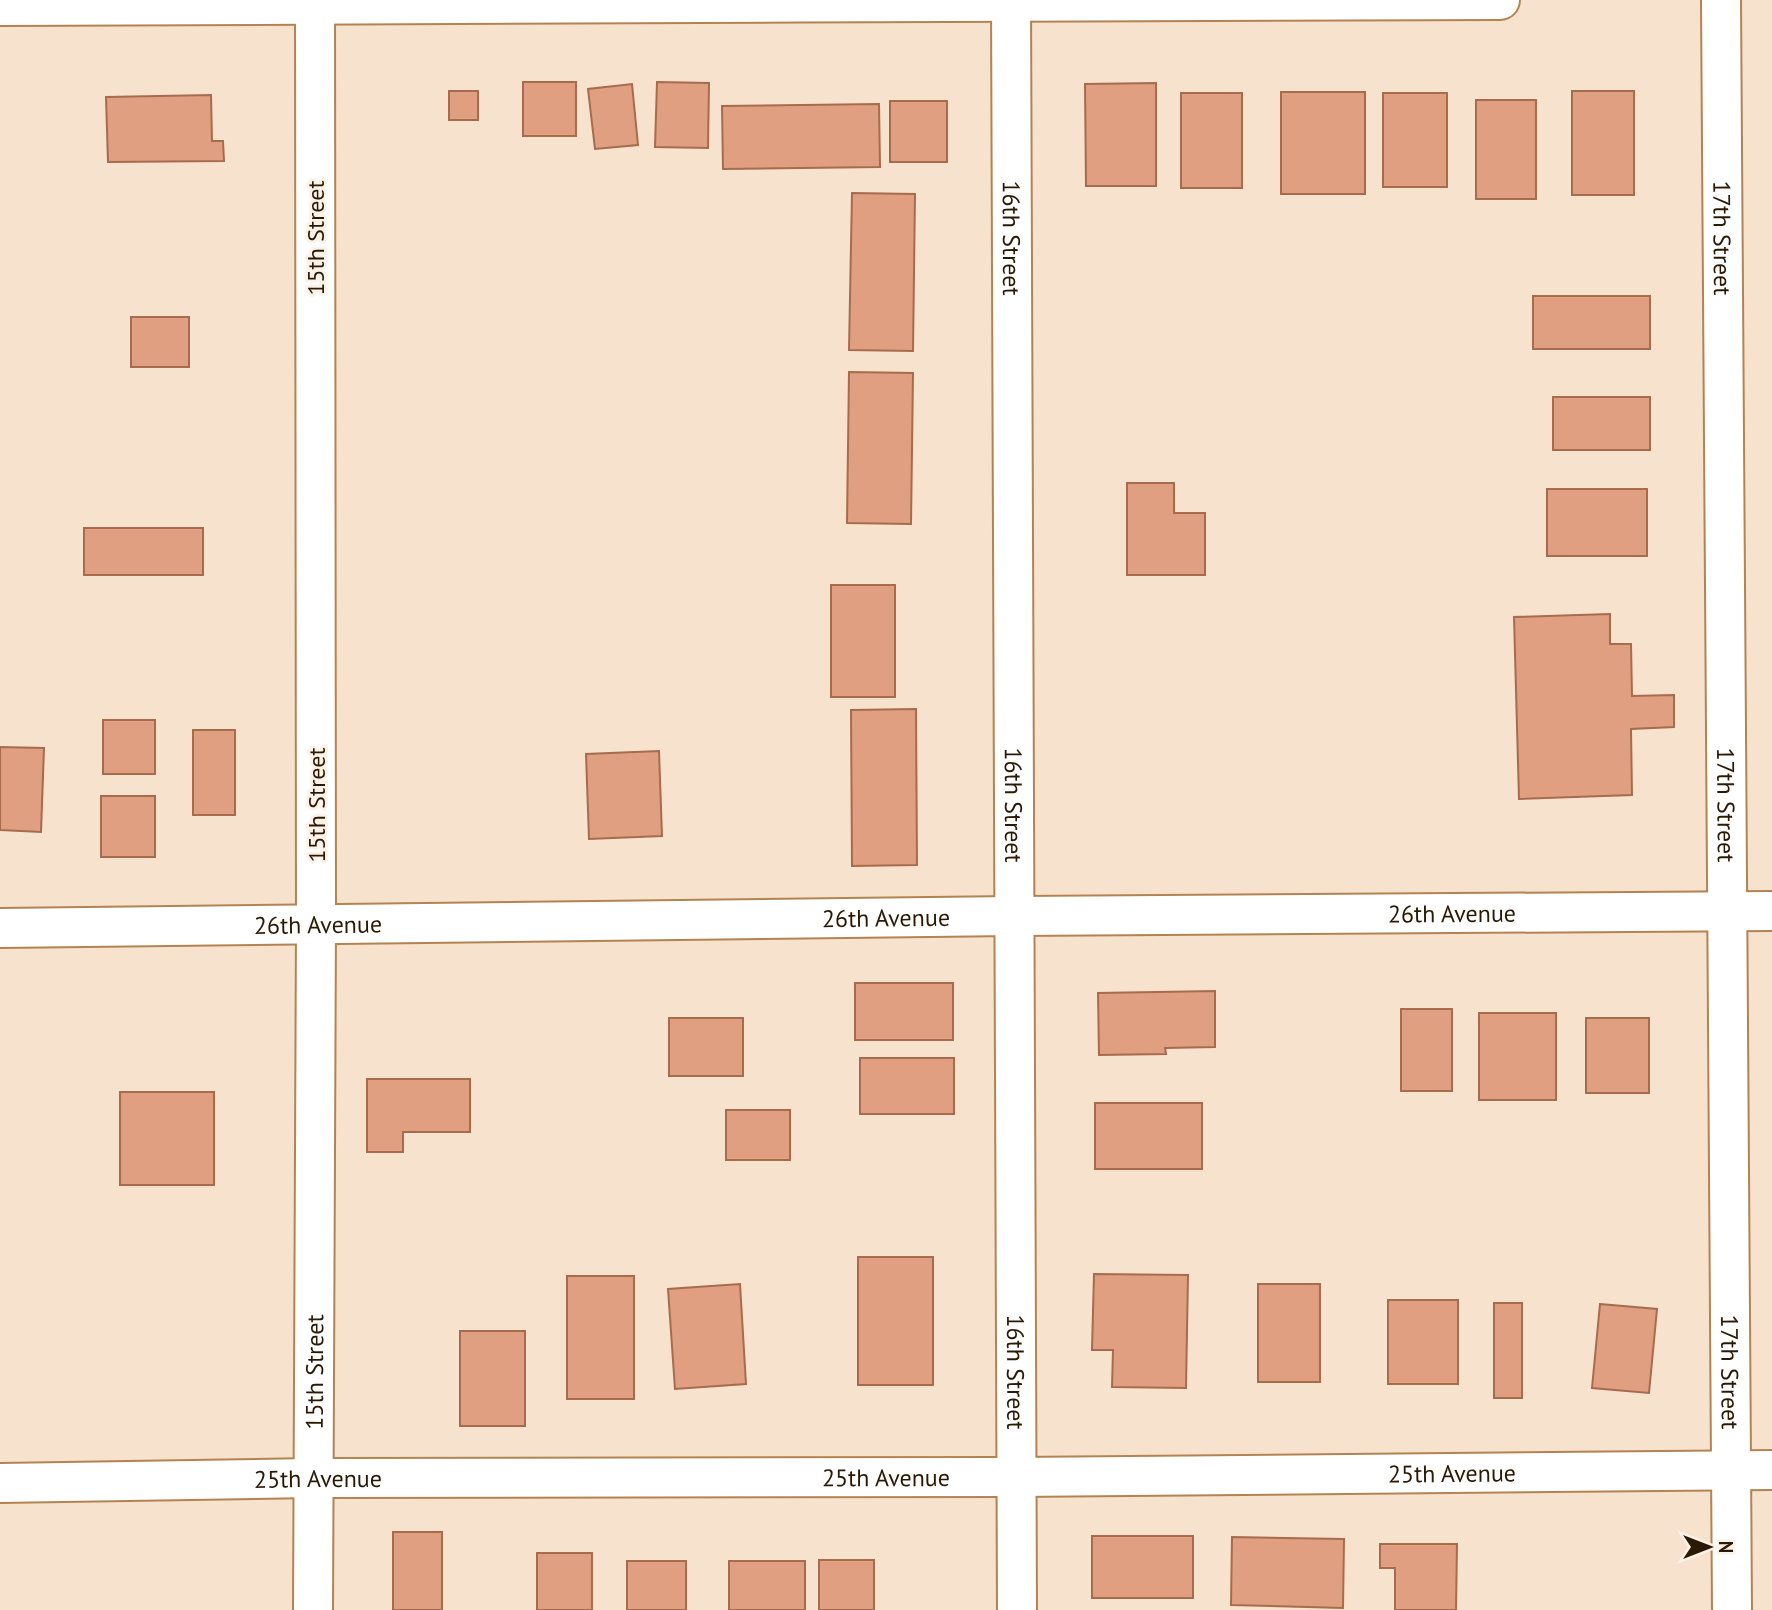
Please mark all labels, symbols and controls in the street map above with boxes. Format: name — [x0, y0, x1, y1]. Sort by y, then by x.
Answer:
street label: 15th Street — [300, 180, 331, 296]
street label: 16th Street — [996, 180, 1028, 296]
street label: 17th Street — [1707, 181, 1739, 295]
street label: 15th Street — [301, 747, 332, 863]
street label: 16th Street — [998, 747, 1030, 863]
street label: 17th Street — [1711, 748, 1742, 862]
street label: 26th Avenue — [1388, 897, 1516, 929]
street label: 26th Avenue — [822, 901, 950, 934]
street label: 26th Avenue — [254, 908, 382, 940]
street label: 15th Street — [298, 1314, 330, 1430]
street label: 16th Street — [1000, 1314, 1032, 1430]
street label: 17th Street — [1714, 1315, 1746, 1429]
street label: 25th Avenue — [1388, 1457, 1516, 1489]
street label: 25th Avenue — [254, 1462, 382, 1494]
street label: 25th Avenue — [822, 1462, 950, 1493]
north arrow — [1674, 1512, 1744, 1582]
text: N — [1714, 1541, 1738, 1553]

